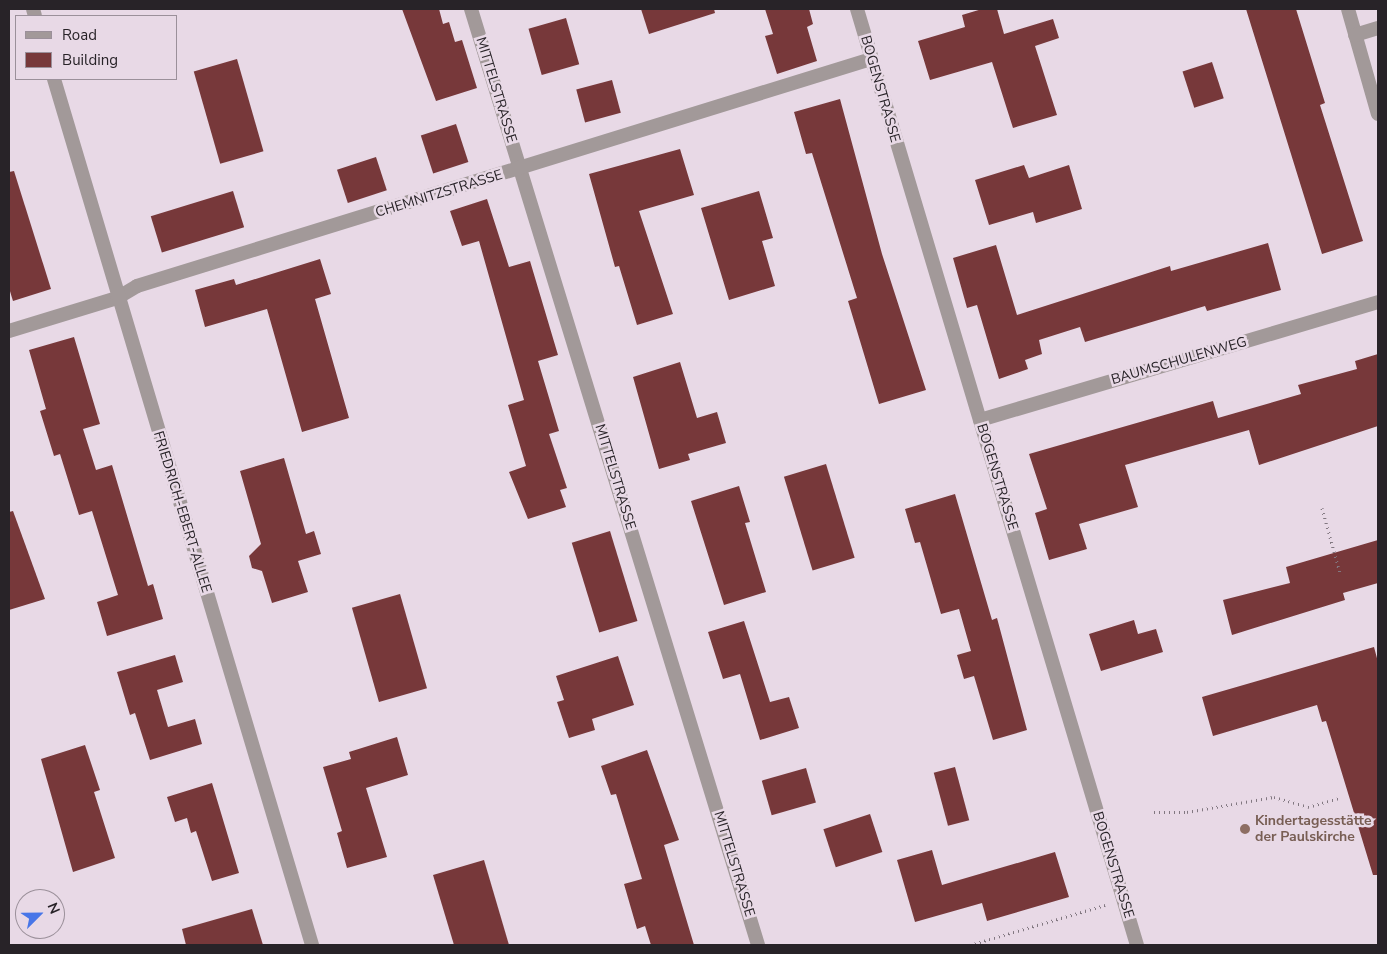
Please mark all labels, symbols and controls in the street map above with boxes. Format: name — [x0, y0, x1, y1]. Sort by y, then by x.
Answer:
legend — [15, 15, 178, 80]
text: Road — [62, 25, 97, 45]
street label: BOGENSTRASSE — [857, 34, 903, 144]
street label: MITTELSTRASSE — [472, 35, 520, 145]
text: Building — [62, 50, 118, 70]
street label: CHEMNITZSTRASSE — [373, 167, 505, 221]
street label: BAUMSCHULENWEG — [1109, 334, 1249, 388]
street label: MITTELSTRASSE — [591, 422, 639, 532]
street label: BOGENSTRASSE — [973, 422, 1021, 532]
street label: FRIEDRICH-EBERT-ALLEE — [149, 429, 215, 595]
street label: MITTELSTRASSE — [710, 809, 758, 919]
street label: BOGENSTRASSE — [1089, 810, 1137, 920]
place label: Kindertagesstätte der Paulskirche — [1255, 813, 1372, 846]
marker: Kindertagesstätte der Paulskirche — [1239, 823, 1251, 835]
north arrow — [15, 889, 65, 939]
text: N — [43, 900, 64, 917]

